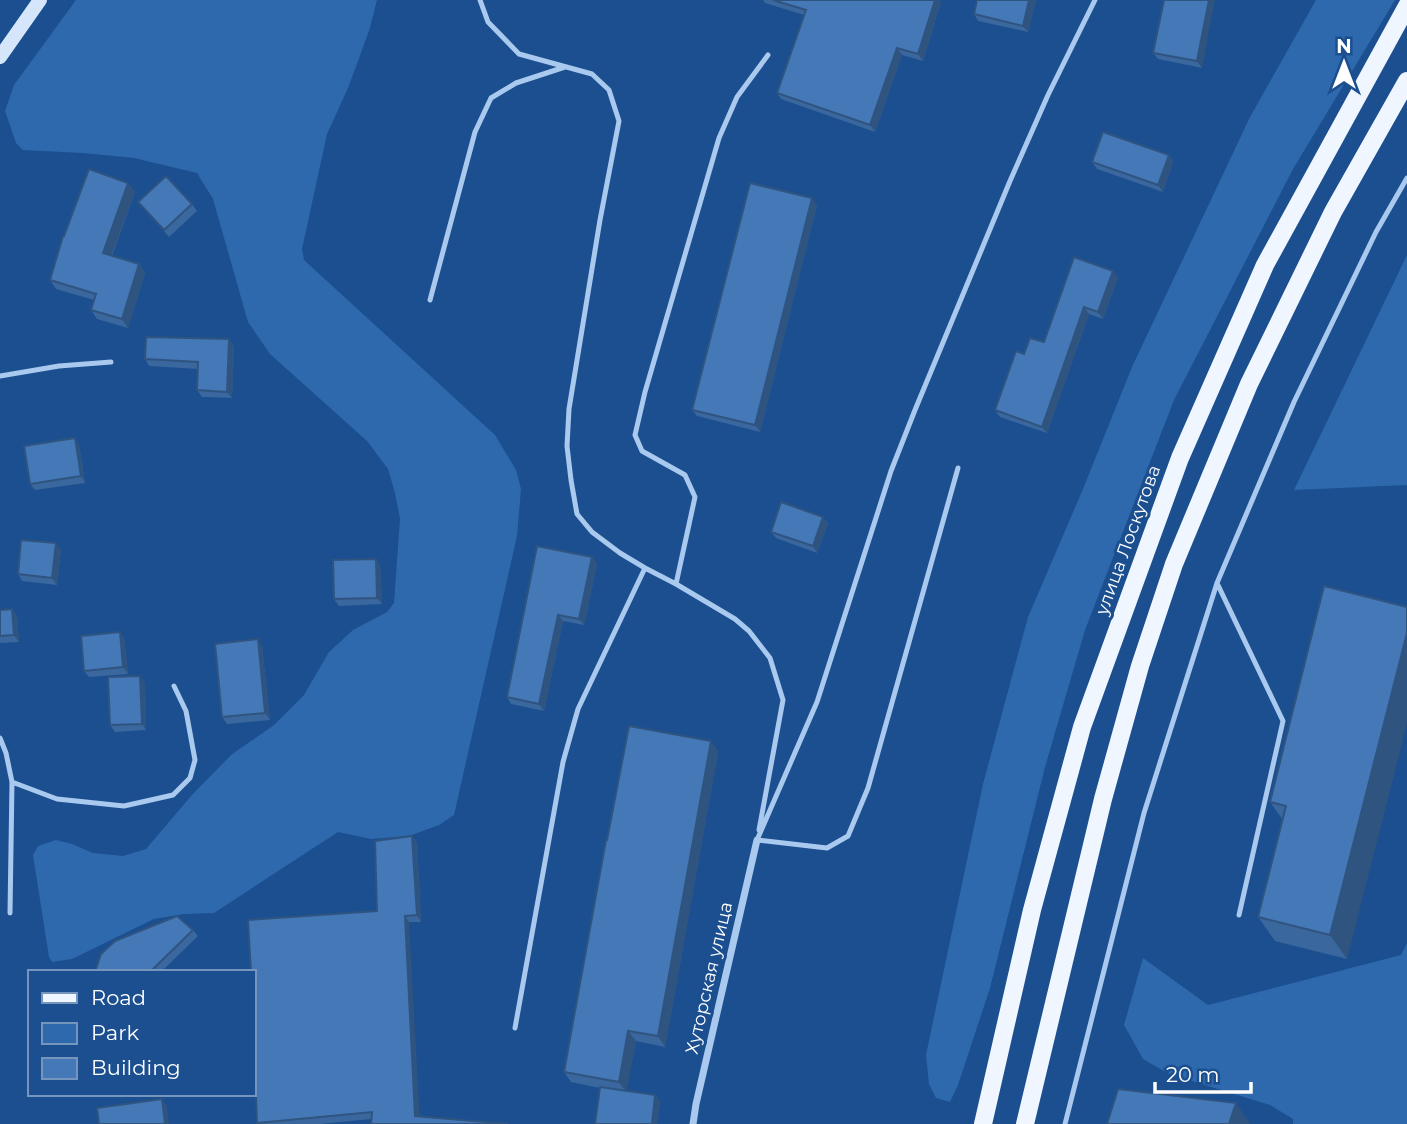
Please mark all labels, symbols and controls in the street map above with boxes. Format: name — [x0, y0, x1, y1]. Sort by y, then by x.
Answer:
north arrow — [1309, 28, 1379, 98]
text: N — [1336, 35, 1352, 58]
street label: улица Лоскутова — [1090, 462, 1165, 619]
street label: Хуторская улица — [681, 900, 737, 1056]
legend — [28, 970, 256, 1096]
text: Road — [91, 985, 146, 1010]
text: Park — [91, 1020, 139, 1045]
scale bar — [1155, 1050, 1251, 1094]
text: Building — [91, 1055, 181, 1080]
text: 20 m — [1166, 1062, 1220, 1087]

